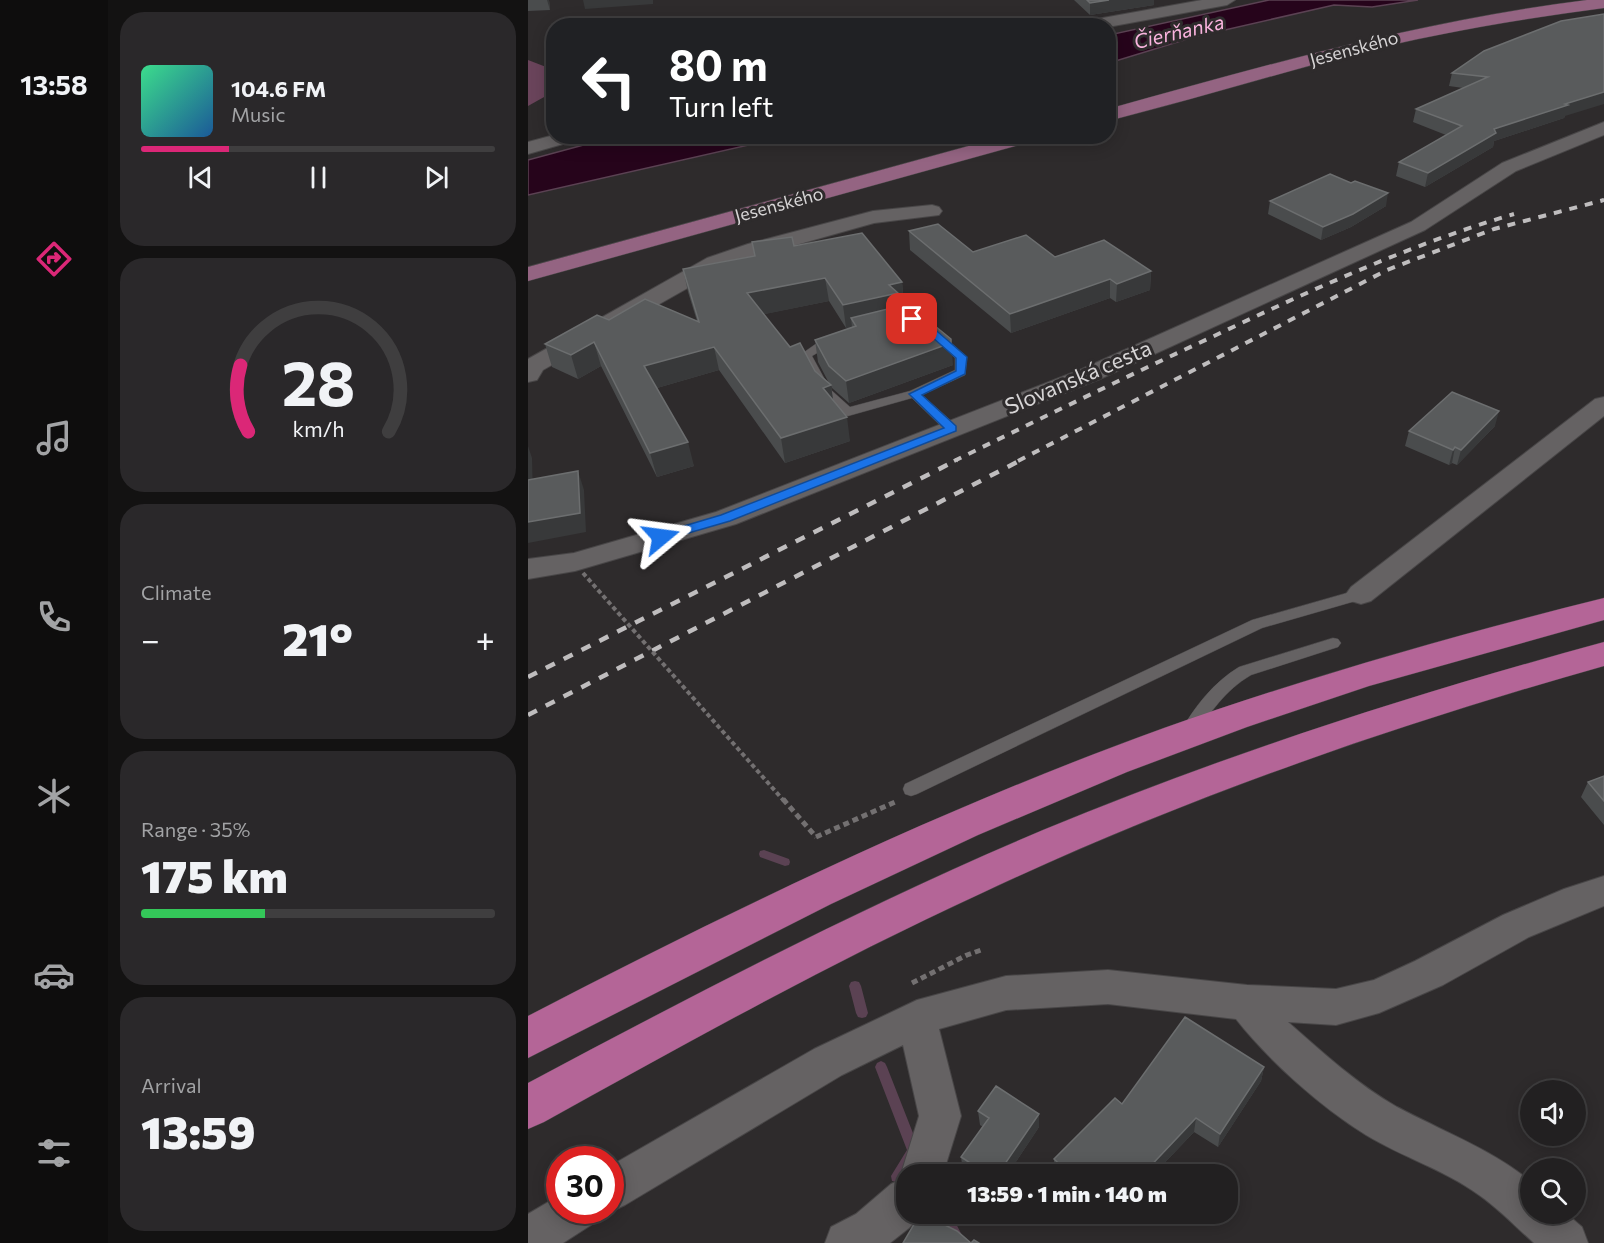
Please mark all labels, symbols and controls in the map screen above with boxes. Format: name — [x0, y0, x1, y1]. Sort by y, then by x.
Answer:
water label: Čierňanka — [1131, 9, 1226, 53]
street label: Jesenského — [1307, 26, 1400, 70]
text: 80 m — [669, 38, 768, 90]
icon: left — [570, 42, 648, 120]
text: 13:58 — [20, 68, 88, 101]
text: 104.6 FM — [231, 75, 326, 102]
text: Turn left — [669, 90, 773, 123]
text: Music — [231, 102, 285, 126]
icon: previous — [184, 161, 217, 194]
icon: pause — [302, 161, 335, 194]
icon: next — [420, 161, 453, 194]
street label: Jesenského — [732, 182, 825, 226]
icon: directions — [33, 238, 75, 280]
pin — [886, 293, 937, 344]
icon: arrive — [895, 302, 928, 335]
street label: Slovanská cesta — [1000, 333, 1155, 420]
text: 28 — [281, 343, 355, 419]
text: km/h — [292, 416, 344, 442]
icon: music — [33, 417, 75, 459]
position arrow — [629, 505, 693, 569]
text: Climate — [141, 580, 211, 604]
icon: phone — [33, 596, 75, 638]
text: 21° — [282, 610, 353, 665]
text: − — [141, 618, 160, 659]
text: + — [476, 618, 495, 659]
icon: climate — [33, 775, 75, 817]
text: Range · 35% — [141, 817, 250, 841]
text: 175 km — [141, 847, 288, 902]
icon: car — [33, 954, 75, 996]
text: Arrival — [141, 1073, 202, 1097]
map controls — [1520, 1080, 1586, 1224]
button: sound — [1520, 1080, 1586, 1146]
text: 13:59 — [141, 1103, 256, 1158]
icon: filters — [33, 1132, 75, 1174]
speed limit sign: 30 — [546, 1146, 624, 1224]
button: search — [1520, 1158, 1586, 1224]
text: 13:59 · 1 min · 140 m — [967, 1180, 1167, 1207]

